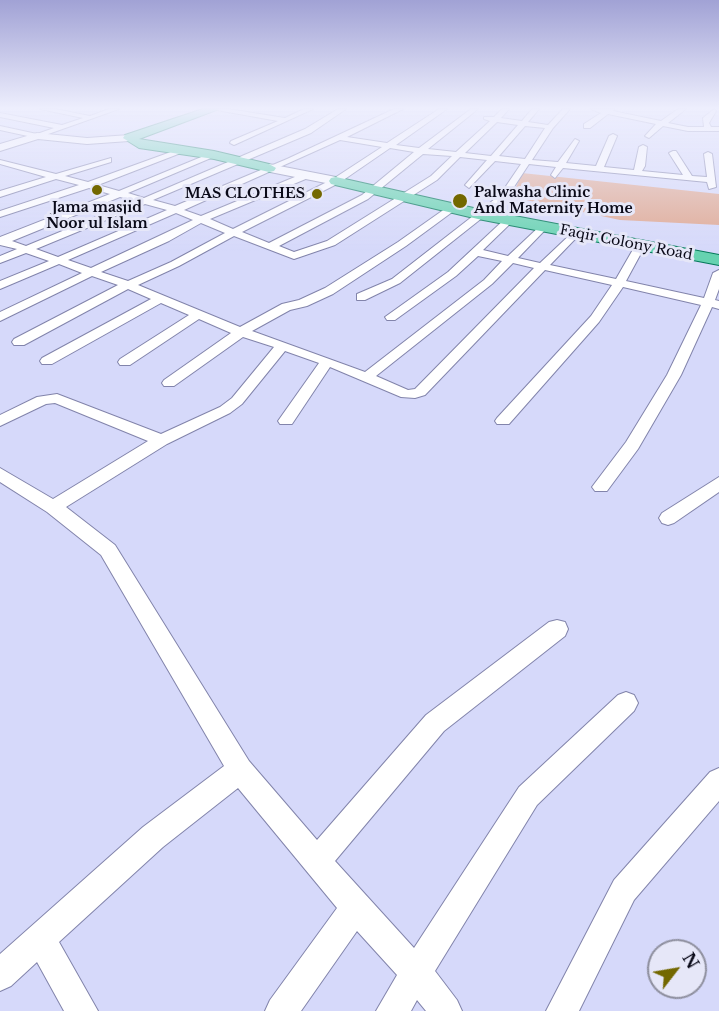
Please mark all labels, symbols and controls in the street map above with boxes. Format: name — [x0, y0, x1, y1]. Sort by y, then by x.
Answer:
marker: Jama masjid Noor ul Islam — [90, 183, 104, 197]
place label: Palwasha Clinic And Maternity Home — [474, 185, 633, 218]
place label: MAS CLOTHES — [185, 186, 305, 202]
marker: MAS CLOTHES — [310, 187, 324, 201]
marker: Palwasha Clinic And Maternity Home — [451, 192, 469, 210]
place label: Jama masjid Noor ul Islam — [46, 200, 148, 232]
street label: Faqir Colony Road — [558, 222, 694, 264]
north arrow — [647, 939, 707, 999]
text: N — [678, 949, 703, 972]

